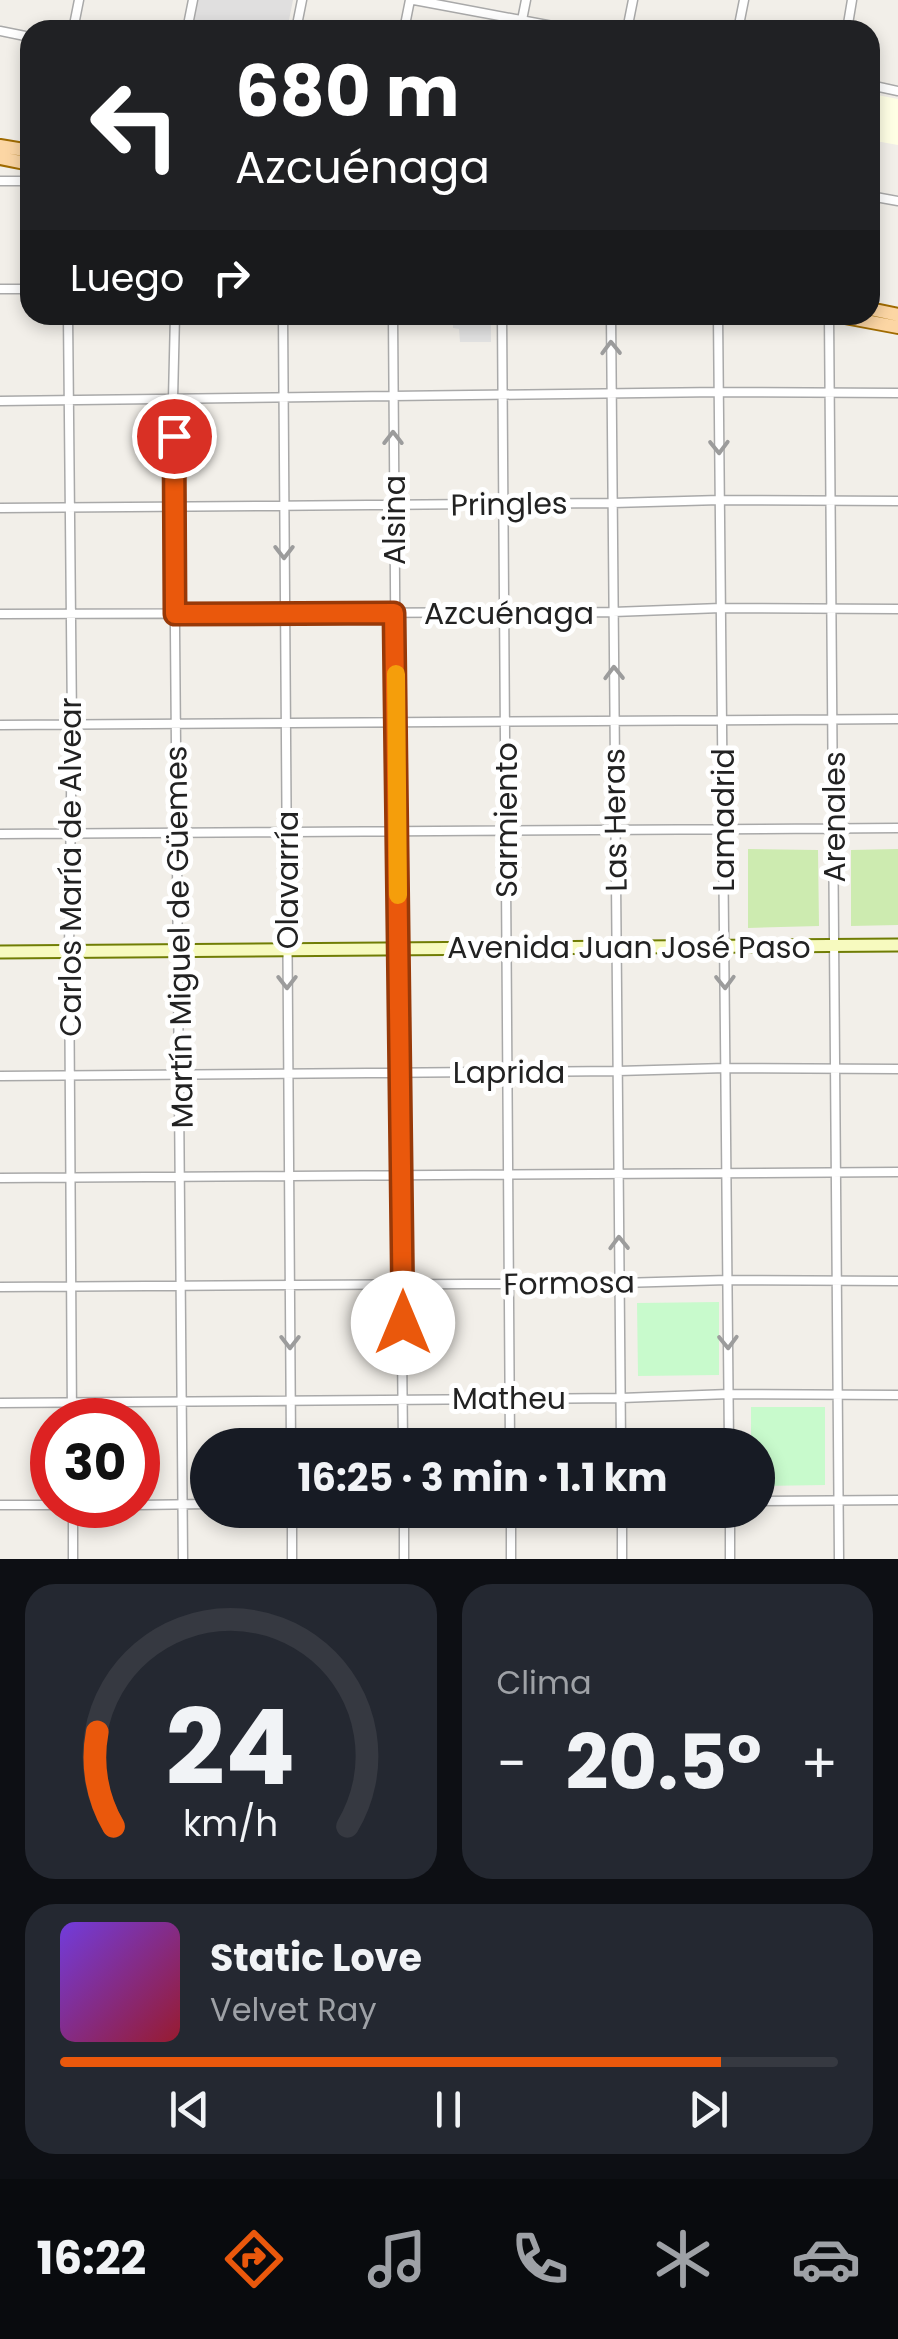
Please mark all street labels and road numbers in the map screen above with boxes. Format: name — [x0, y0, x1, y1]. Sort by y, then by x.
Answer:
street label: Alsina — [373, 475, 416, 565]
street label: Pringles — [450, 481, 568, 527]
street label: Azcuénaga — [424, 592, 594, 635]
street label: Carlos María de Alvear — [49, 697, 92, 1037]
street label: Sarmiento — [485, 742, 528, 898]
street label: Martín Miguel de Güemes — [154, 745, 204, 1129]
street label: Las Heras — [592, 748, 638, 892]
street label: Lamadrid — [702, 748, 745, 892]
street label: Arenales — [813, 751, 856, 883]
street label: Olavarría — [266, 811, 309, 949]
street label: Avenida Juan José Paso — [447, 926, 811, 969]
street label: Laprida — [453, 1051, 565, 1094]
street label: Formosa — [503, 1260, 635, 1306]
street label: Matheu — [452, 1377, 566, 1420]

